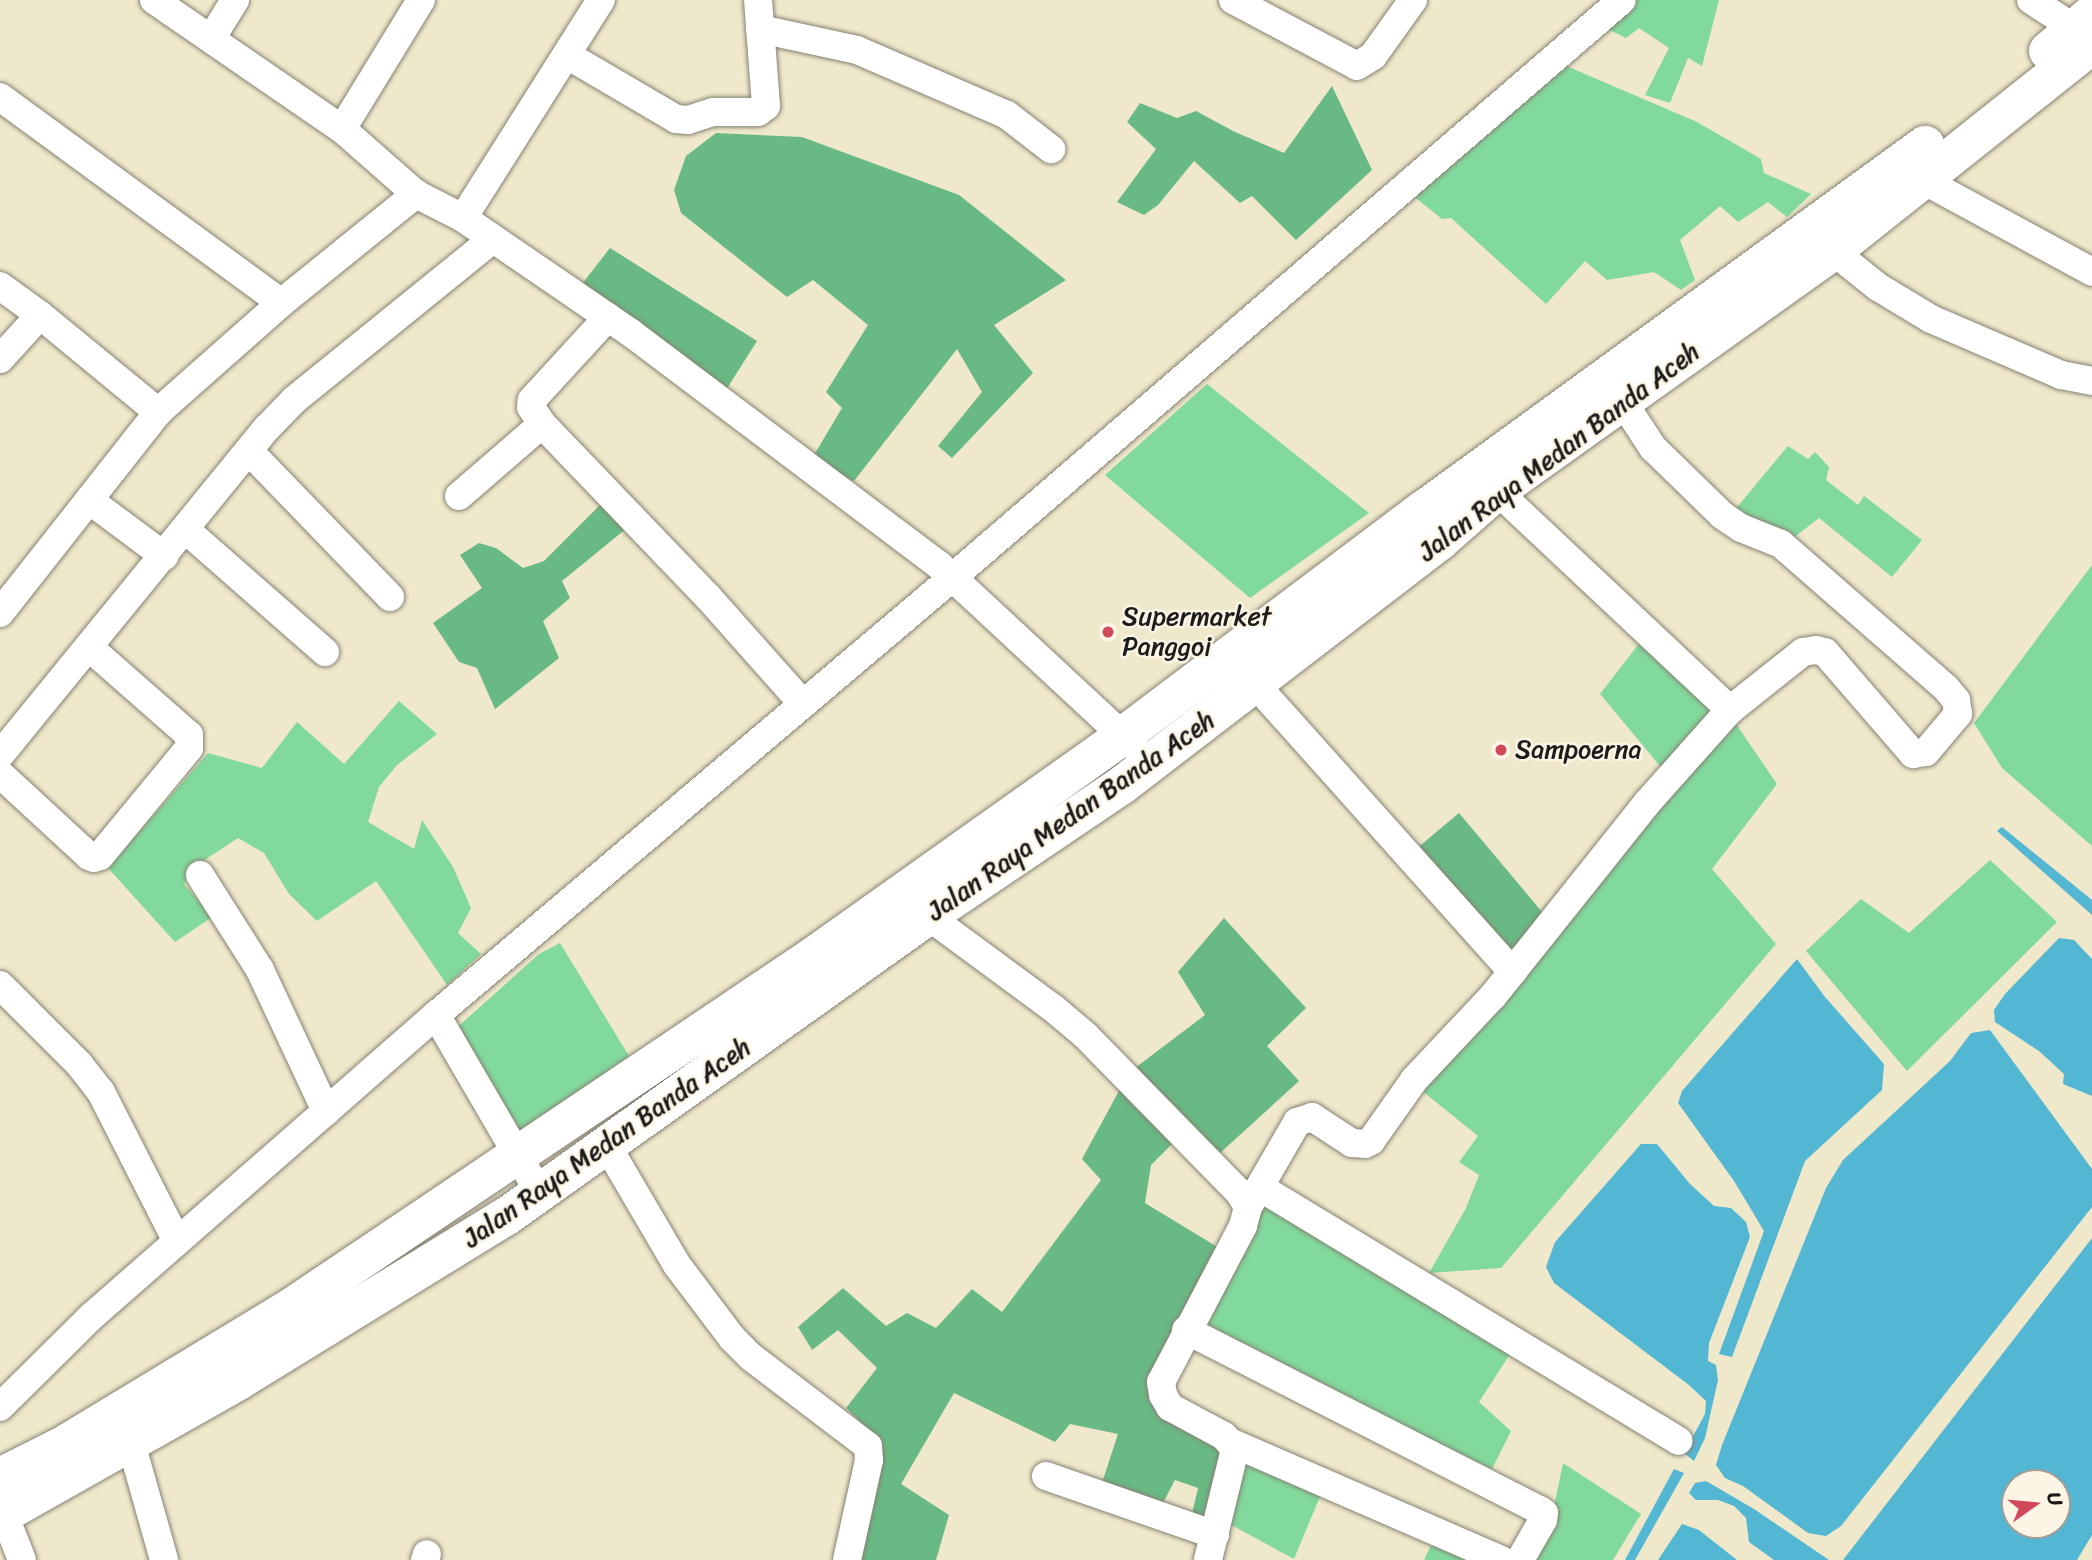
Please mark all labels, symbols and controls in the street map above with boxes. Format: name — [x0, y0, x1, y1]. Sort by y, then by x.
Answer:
street label: Jalan Raya Medan Banda Aceh — [1412, 336, 1706, 568]
place label: Supermarket Panggoi — [1122, 601, 1271, 662]
marker: Supermarket Panggoi — [1100, 624, 1116, 640]
street label: Jalan Raya Medan Banda Aceh — [921, 704, 1221, 928]
place label: Sampoerna — [1515, 734, 1642, 766]
marker: Sampoerna — [1493, 742, 1509, 758]
street label: Jalan Raya Medan Banda Aceh — [457, 1031, 757, 1255]
north arrow — [2001, 1469, 2071, 1539]
text: U — [2037, 1489, 2072, 1509]

